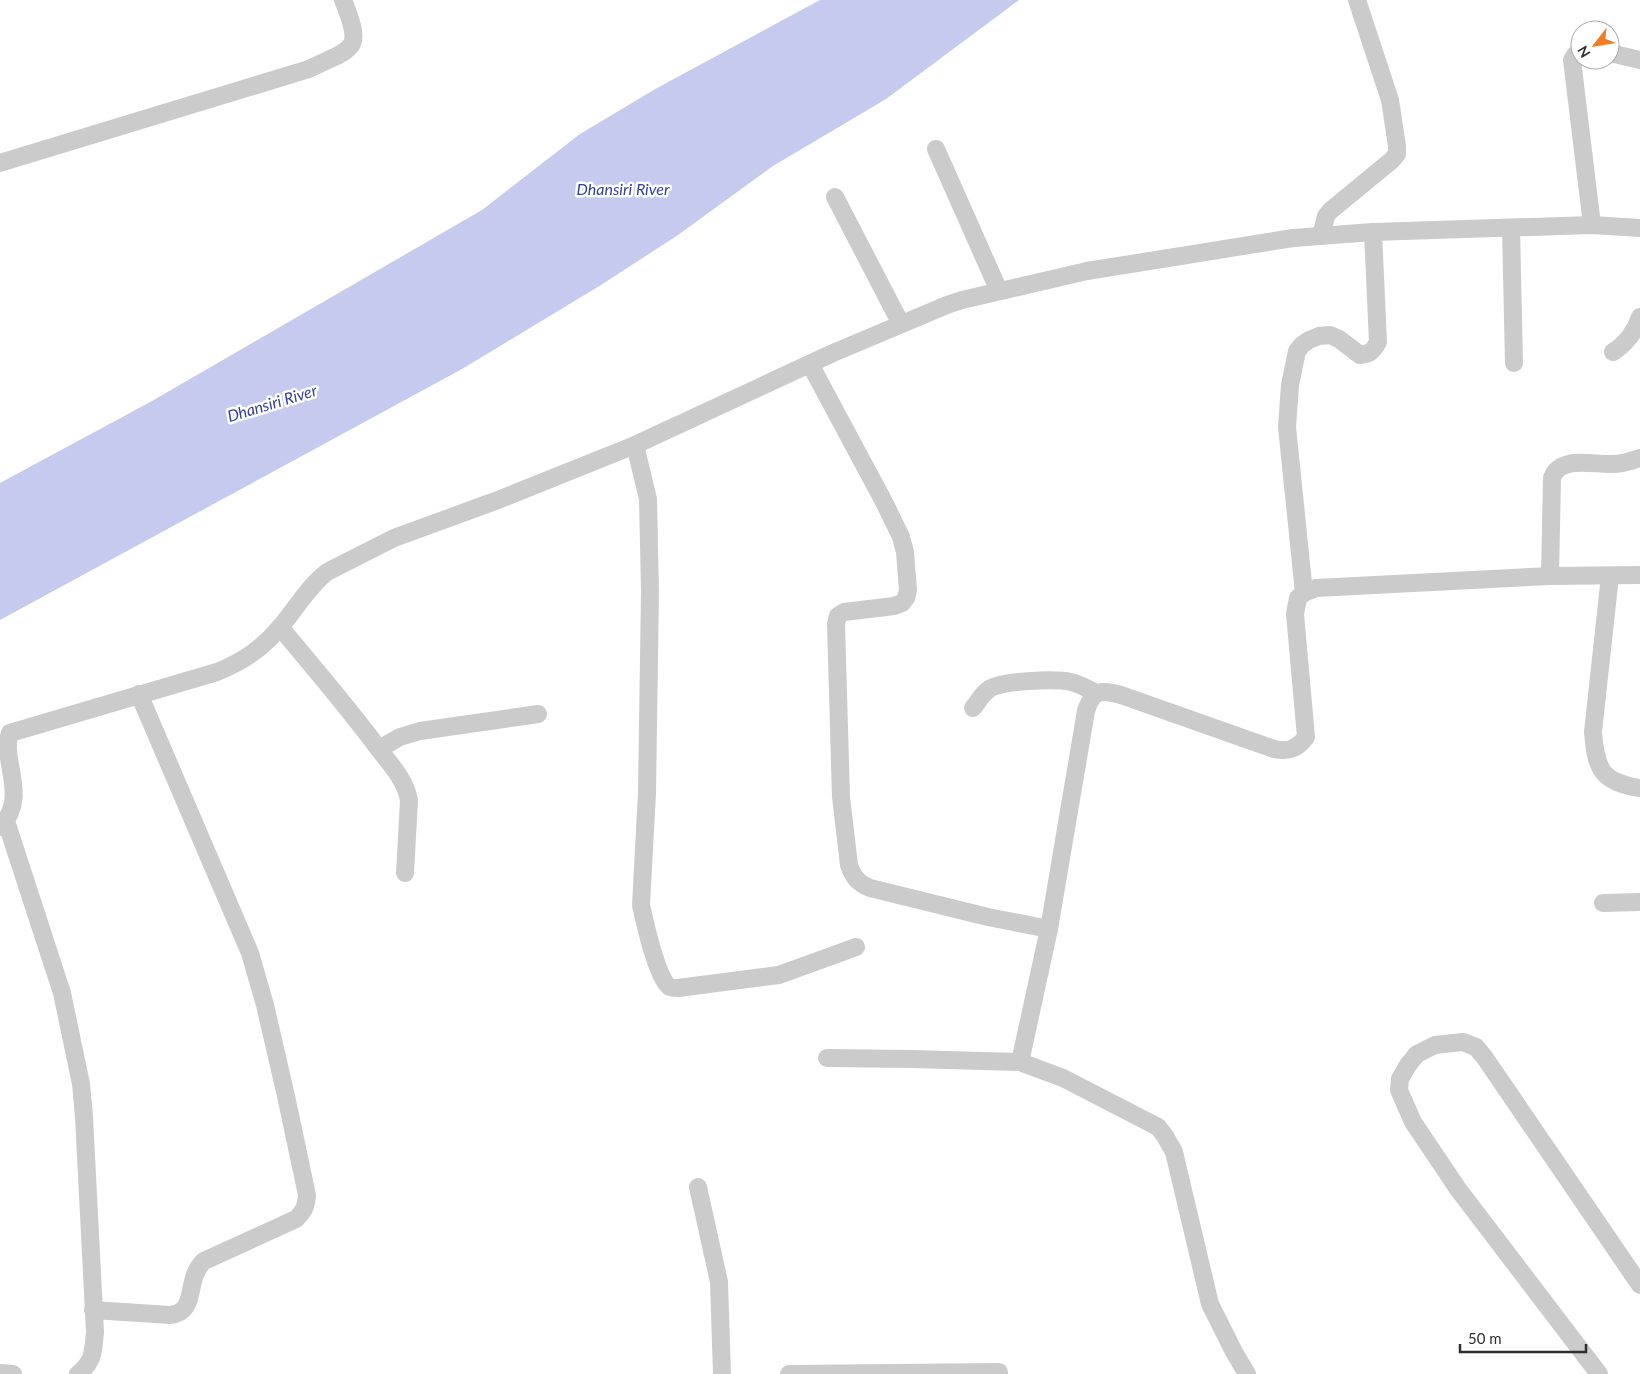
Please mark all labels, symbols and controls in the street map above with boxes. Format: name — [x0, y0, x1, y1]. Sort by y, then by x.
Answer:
north arrow — [1570, 20, 1620, 70]
text: N — [1573, 43, 1593, 61]
water label: Dhansiri River — [577, 179, 670, 198]
water label: Dhansiri River — [225, 380, 320, 425]
scale bar — [1460, 1322, 1586, 1354]
text: 50 m — [1468, 1329, 1502, 1347]

